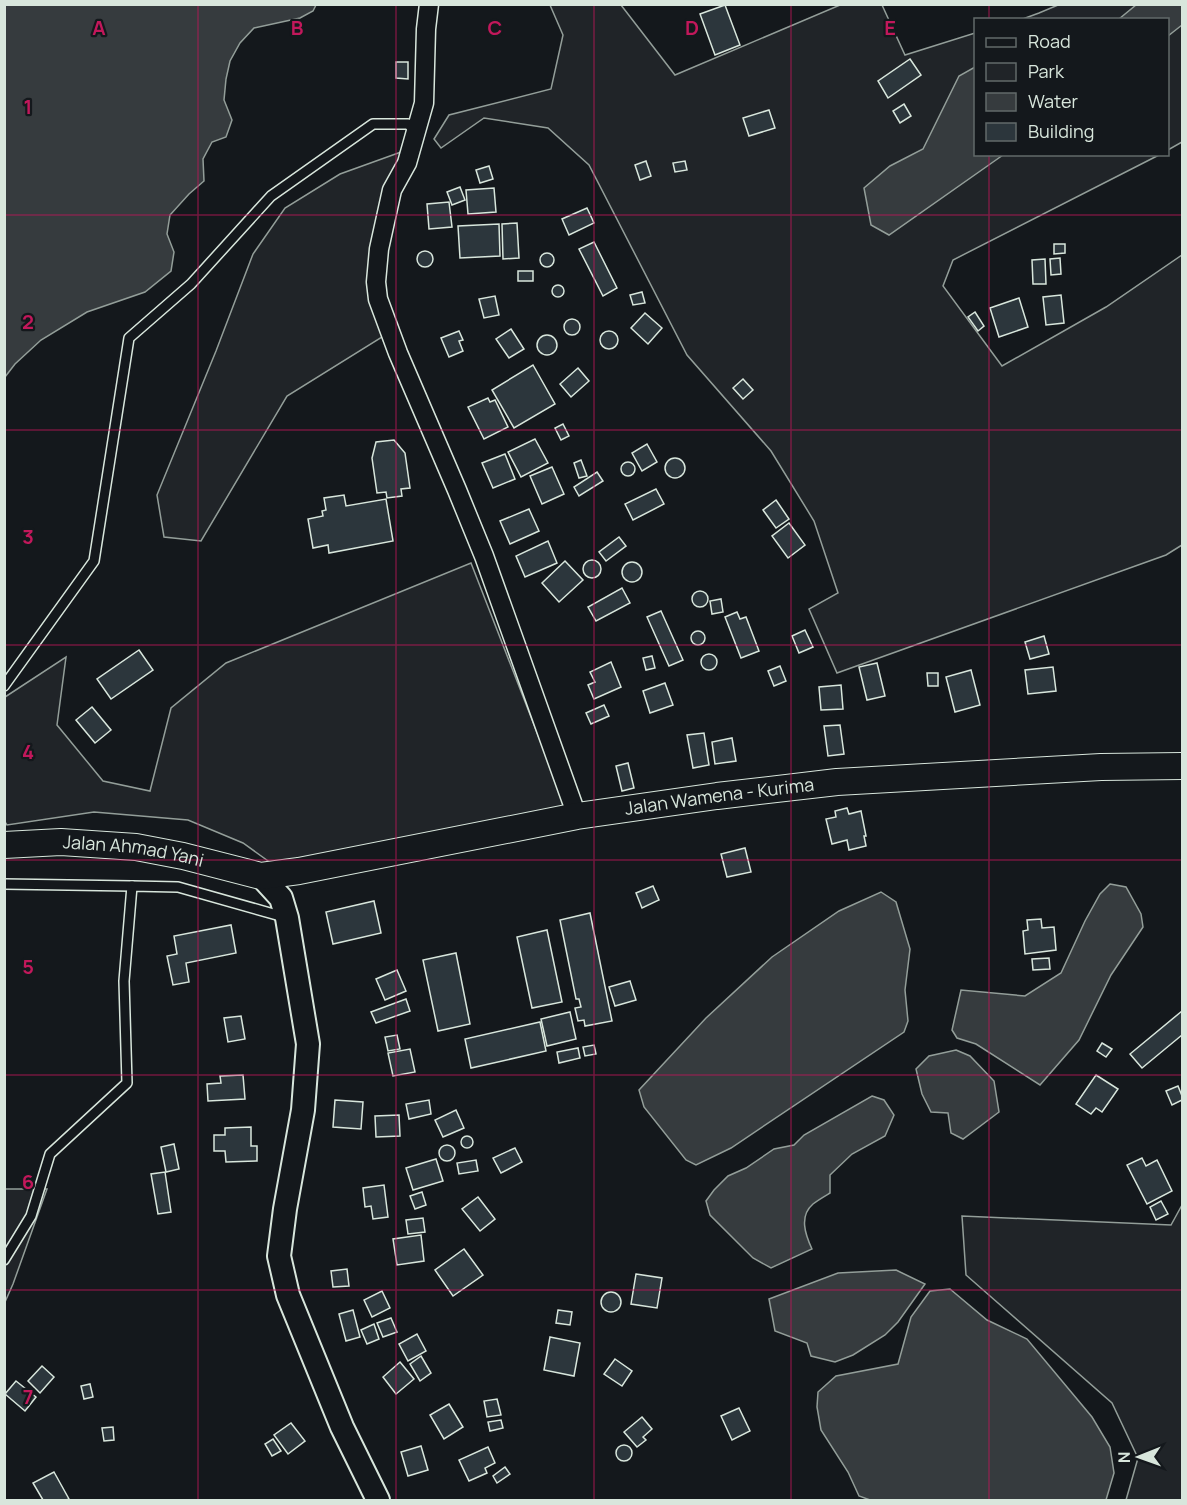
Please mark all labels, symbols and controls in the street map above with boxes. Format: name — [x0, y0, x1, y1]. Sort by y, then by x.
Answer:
text: A — [92, 14, 106, 41]
text: B — [291, 14, 304, 41]
text: C — [488, 14, 502, 41]
text: D — [685, 14, 699, 41]
text: E — [884, 14, 896, 41]
legend — [974, 18, 1169, 156]
text: Road — [1028, 29, 1071, 53]
text: Park — [1028, 59, 1065, 83]
text: Water — [1028, 89, 1078, 113]
text: 1 — [24, 93, 32, 120]
text: Building — [1028, 119, 1094, 143]
text: 2 — [22, 308, 34, 335]
text: 3 — [22, 523, 34, 550]
text: 4 — [22, 738, 34, 765]
street label: Jalan Wamena - Kurima — [623, 772, 815, 820]
street label: Jalan Ahmad Yani — [62, 829, 206, 872]
text: 5 — [22, 953, 34, 980]
text: 6 — [22, 1168, 34, 1195]
text: 7 — [23, 1383, 33, 1410]
north arrow — [1109, 1427, 1169, 1487]
text: N — [1113, 1451, 1135, 1463]

